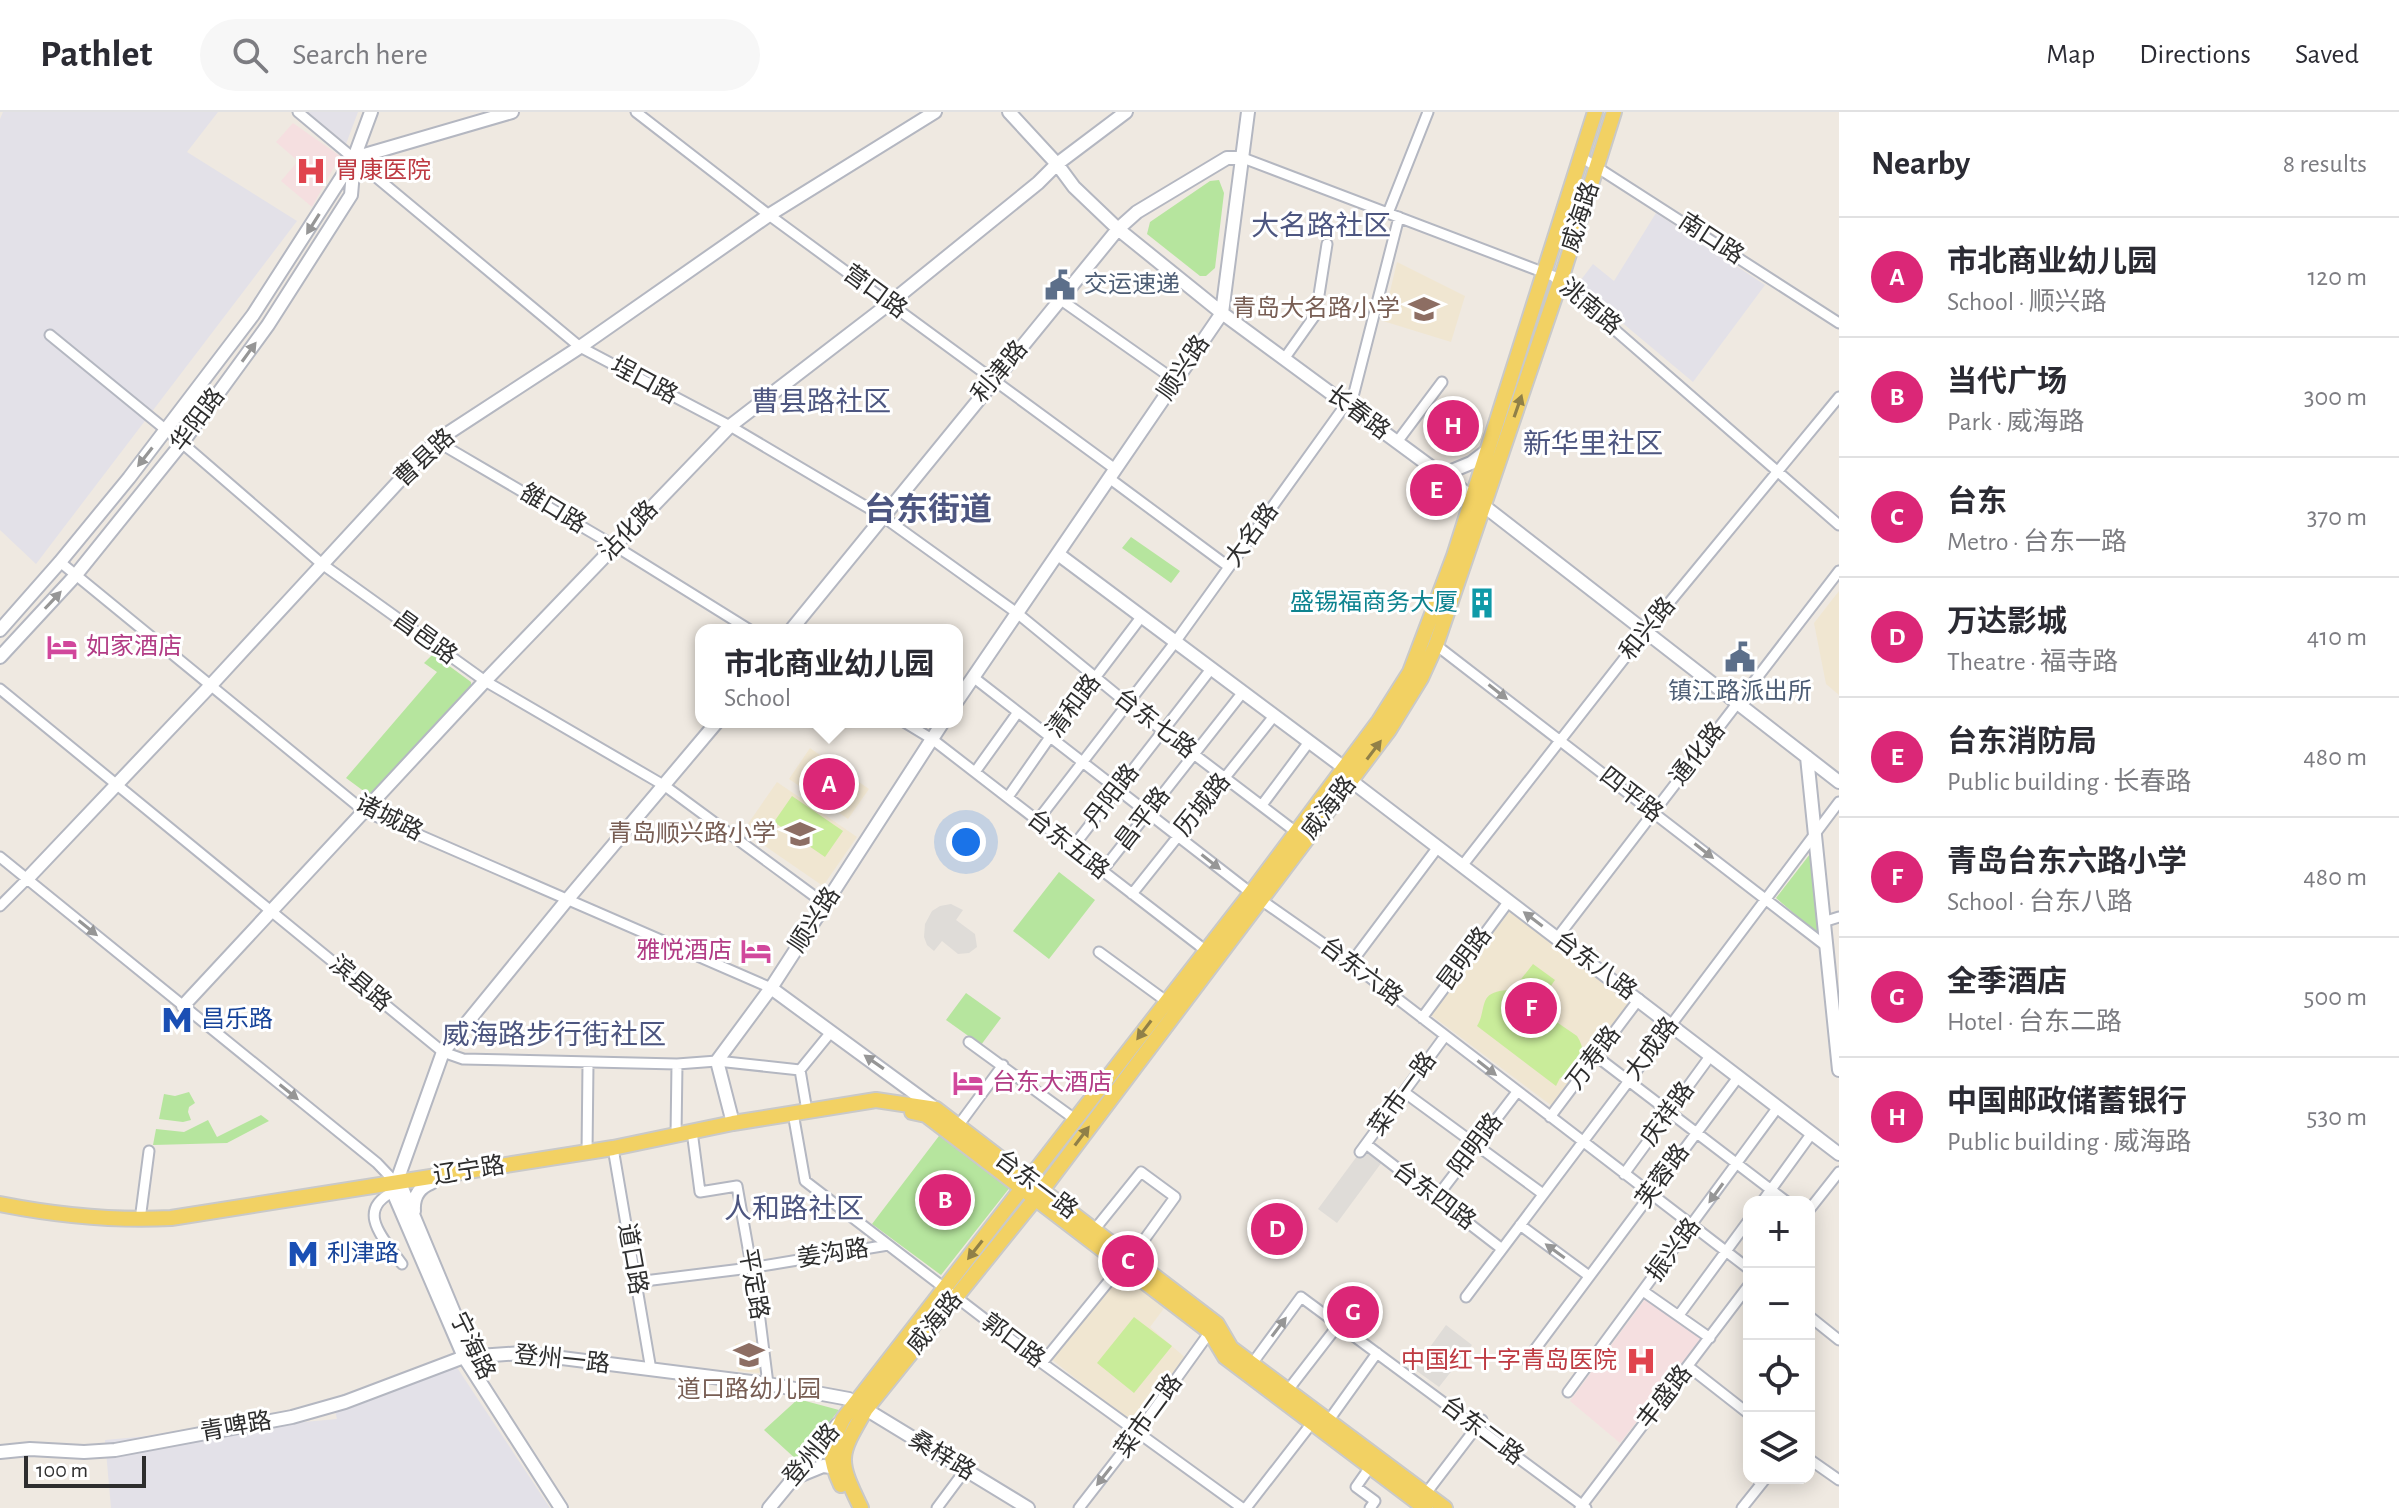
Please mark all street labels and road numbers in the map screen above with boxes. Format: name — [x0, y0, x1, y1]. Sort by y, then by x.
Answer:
street label: 威海路 — [1557, 178, 1604, 255]
street label: 南口路 — [1674, 208, 1749, 269]
street label: 营口路 — [839, 260, 912, 323]
street label: 洮南路 — [1555, 273, 1627, 339]
street label: 顺兴路 — [1152, 330, 1214, 405]
street label: 利津路 — [966, 335, 1032, 407]
street label: 埕口路 — [607, 352, 682, 408]
street label: 长春路 — [1322, 380, 1395, 444]
street label: 华阳路 — [165, 383, 229, 456]
street label: 曹县路 — [389, 423, 460, 491]
street label: 雒口路 — [516, 478, 591, 538]
street label: 沾化路 — [594, 495, 663, 565]
street label: 大名路 — [1220, 498, 1283, 571]
street label: 和兴路 — [1614, 592, 1680, 665]
street label: 昌邑路 — [389, 606, 462, 669]
street label: 清和路 — [1041, 669, 1105, 742]
street label: 台东七路 — [1110, 683, 1201, 763]
street label: 通化路 — [1665, 717, 1730, 790]
street label: 丹阳路 — [1079, 759, 1144, 832]
street label: 四平路 — [1595, 762, 1668, 827]
street label: 历城路 — [1169, 768, 1235, 841]
street label: 威海路 — [1296, 771, 1361, 844]
street label: 昌平路 — [1110, 782, 1175, 855]
street label: 诸城路 — [351, 789, 427, 845]
street label: 台东五路 — [1023, 804, 1114, 884]
street label: 顺兴路 — [784, 882, 845, 957]
street label: 昆明路 — [1432, 922, 1496, 995]
street label: 台东八路 — [1549, 926, 1642, 1004]
street label: 台东六路 — [1315, 932, 1408, 1010]
street label: 滨县路 — [325, 950, 397, 1016]
street label: 大成路 — [1619, 1012, 1683, 1085]
street label: 万寿路 — [1561, 1021, 1625, 1094]
street label: 菜市一路 — [1363, 1047, 1441, 1140]
street label: 庆祥路 — [1636, 1077, 1699, 1150]
street label: 阳明路 — [1443, 1108, 1507, 1181]
street label: 芙蓉路 — [1631, 1139, 1694, 1212]
street label: 台东一路 — [990, 1145, 1083, 1223]
street label: 辽宁路 — [431, 1152, 506, 1188]
street label: 台东四路 — [1388, 1156, 1481, 1234]
street label: 振兴路 — [1641, 1213, 1705, 1286]
street label: 道口路 — [614, 1221, 652, 1297]
street label: 姜沟路 — [795, 1235, 870, 1271]
street label: 平定路 — [735, 1246, 773, 1322]
street label: 威海路 — [901, 1286, 967, 1359]
street label: 宁海路 — [445, 1308, 500, 1384]
street label: 郭口路 — [977, 1308, 1050, 1372]
street label: 登州一路 — [513, 1341, 611, 1377]
street label: 丰盛路 — [1632, 1360, 1697, 1433]
street label: 菜市二路 — [1109, 1369, 1187, 1462]
street label: 台东二路 — [1436, 1391, 1529, 1469]
street label: 青啤路 — [198, 1407, 274, 1445]
street label: 登州路 — [778, 1418, 844, 1490]
street label: 桑梓路 — [905, 1425, 980, 1485]

